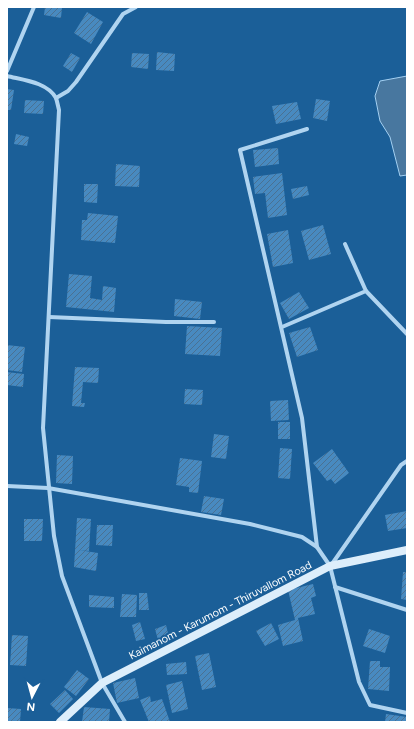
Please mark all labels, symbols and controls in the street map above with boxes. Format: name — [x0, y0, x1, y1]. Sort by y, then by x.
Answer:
street label: Kaimanom - Karumom - Thiruvallom Road — [127, 559, 314, 662]
north arrow — [12, 677, 52, 717]
text: N — [26, 700, 36, 713]

